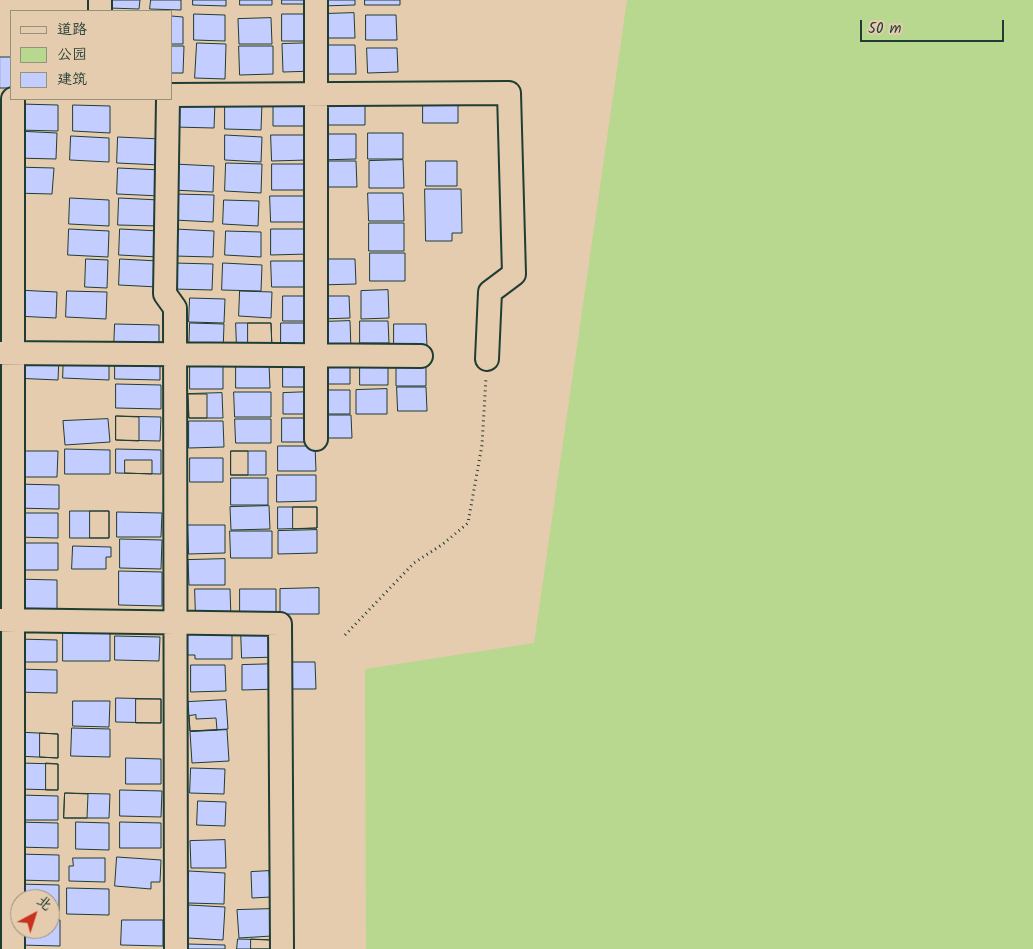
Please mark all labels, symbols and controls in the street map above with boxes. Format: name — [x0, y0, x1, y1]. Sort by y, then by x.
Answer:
legend — [10, 10, 172, 100]
scale bar — [863, 10, 1007, 42]
text: 50 m — [868, 17, 902, 41]
text: 道路 — [57, 18, 87, 42]
text: 公园 — [57, 43, 87, 67]
text: 建筑 — [57, 68, 87, 92]
north arrow — [10, 889, 60, 939]
text: 北 — [32, 890, 56, 916]

